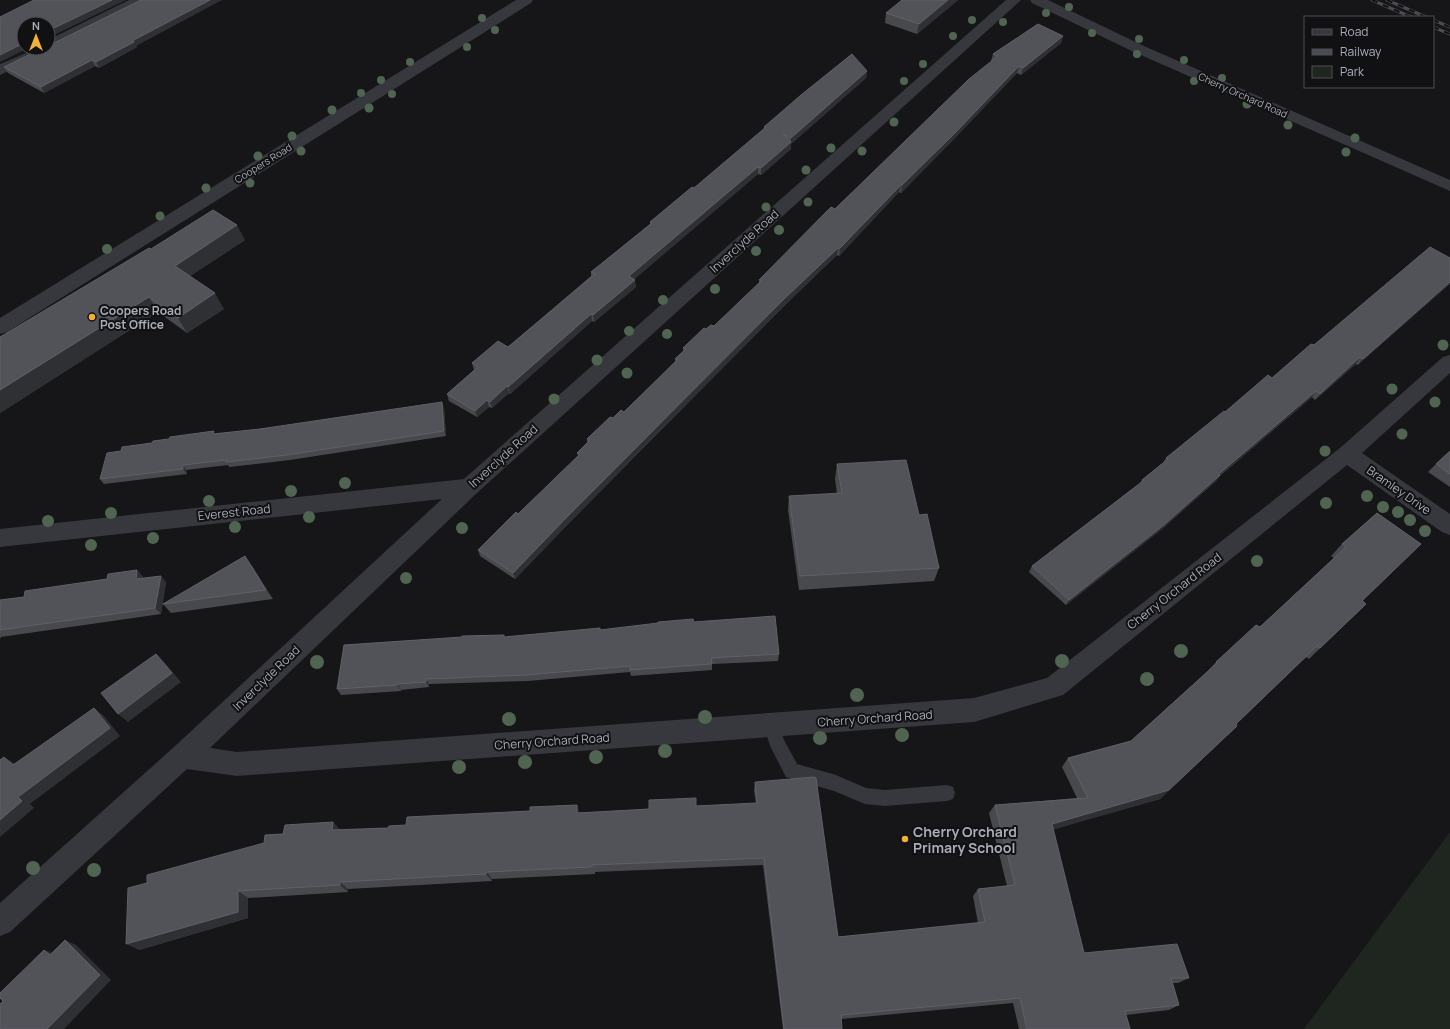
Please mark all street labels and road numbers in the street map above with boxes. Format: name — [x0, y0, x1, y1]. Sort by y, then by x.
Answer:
street label: Cherry Orchard Road — [1196, 69, 1290, 121]
street label: Coopers Road — [232, 140, 294, 186]
street label: Inverclyde Road — [706, 205, 782, 277]
street label: Inverclyde Road — [465, 420, 541, 492]
street label: Bramley Drive — [1363, 462, 1435, 518]
street label: Everest Road — [197, 500, 271, 524]
street label: Cherry Orchard Road — [1123, 549, 1225, 633]
street label: Inverclyde Road — [229, 642, 303, 714]
street label: Cherry Orchard Road — [817, 705, 933, 731]
street label: Cherry Orchard Road — [494, 728, 610, 754]

